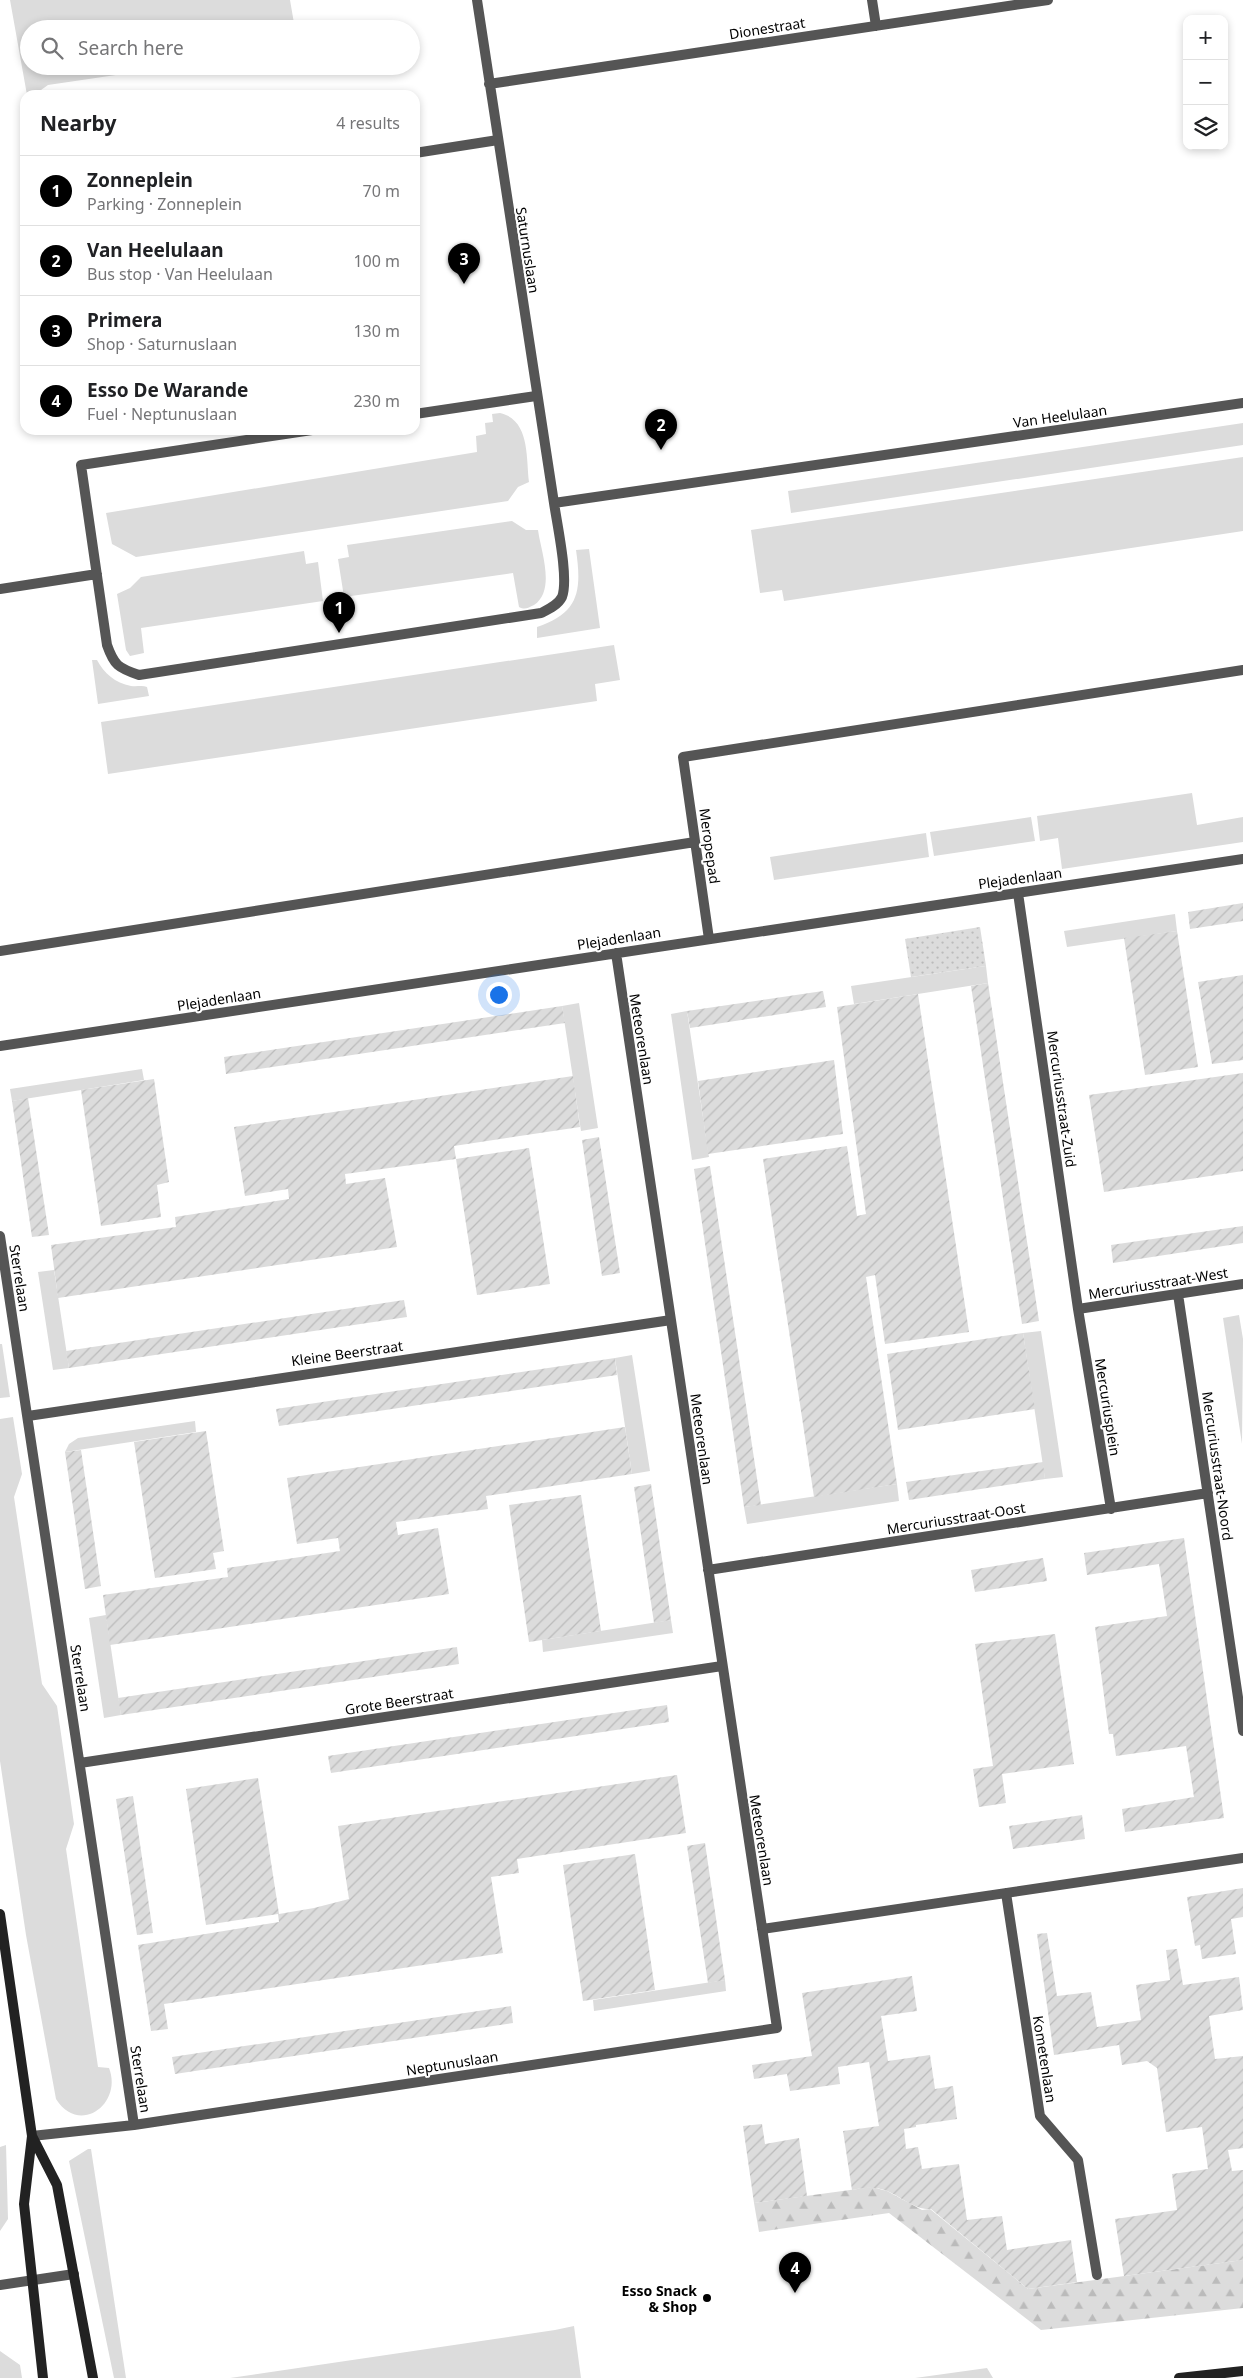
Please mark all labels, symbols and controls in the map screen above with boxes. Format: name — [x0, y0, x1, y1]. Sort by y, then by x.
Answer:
street label: Dionestraat — [728, 13, 806, 43]
map controls — [1183, 15, 1228, 150]
button: + — [1183, 15, 1228, 60]
search box — [20, 20, 420, 75]
icon: search — [38, 34, 66, 62]
text: Search here — [78, 35, 184, 61]
button: − — [1183, 60, 1228, 105]
button: layers — [1183, 105, 1228, 150]
text: Nearby — [40, 109, 116, 137]
text: 4 results — [336, 112, 400, 134]
text: Zonneplein — [87, 167, 193, 193]
text: 1 — [51, 180, 61, 202]
text: 70 m — [363, 180, 400, 202]
text: Parking · Zonneplein — [87, 193, 242, 215]
street label: Saturnuslaan — [512, 206, 544, 294]
text: Van Heelulaan — [87, 237, 224, 263]
pin: 3 — [448, 243, 480, 284]
text: 2 — [51, 250, 61, 272]
text: 100 m — [353, 250, 400, 272]
text: Bus stop · Van Heelulaan — [87, 263, 273, 285]
text: Primera — [87, 307, 162, 333]
text: 3 — [51, 320, 61, 342]
text: 130 m — [353, 320, 400, 342]
text: Shop · Saturnuslaan — [87, 333, 237, 355]
text: Esso De Warande — [87, 377, 248, 403]
text: 4 — [51, 390, 61, 412]
text: 230 m — [353, 390, 400, 412]
street label: Van Heelulaan — [1012, 400, 1108, 432]
text: Fuel · Neptunuslaan — [87, 403, 237, 425]
pin: 2 — [645, 409, 677, 450]
pin: 1 — [323, 592, 355, 633]
street label: Meropepad — [695, 807, 725, 885]
street label: Plejadenlaan — [977, 863, 1063, 893]
street label: Plejadenlaan — [576, 922, 662, 954]
your location — [486, 982, 512, 1008]
street label: Plejadenlaan — [176, 983, 262, 1015]
street label: Meteorenlaan — [625, 992, 659, 1086]
street label: Mercuriusstraat-Zuid — [1043, 1030, 1081, 1168]
street label: Sterrelaan — [5, 1243, 35, 1313]
street label: Mercuriusstraat-West — [1087, 1263, 1229, 1303]
street label: Kleine Beerstraat — [290, 1336, 404, 1370]
street label: Mercuriusplein — [1091, 1357, 1125, 1457]
street label: Mercuriusstraat-Noord — [1198, 1390, 1238, 1542]
street label: Meteorenlaan — [686, 1392, 718, 1486]
street label: Mercuriusstraat-Oost — [885, 1498, 1027, 1538]
street label: Sterrelaan — [66, 1643, 96, 1713]
street label: Grote Beerstraat — [343, 1683, 455, 1719]
street label: Meteorenlaan — [745, 1793, 779, 1887]
street label: Kometenlaan — [1029, 2014, 1061, 2104]
street label: Sterrelaan — [126, 2044, 156, 2114]
street label: Neptunuslaan — [405, 2046, 499, 2080]
pin: 4 — [779, 2252, 811, 2293]
place label: Esso Snack & Shop — [622, 2281, 697, 2316]
marker: Esso Snack & Shop — [701, 2292, 713, 2304]

